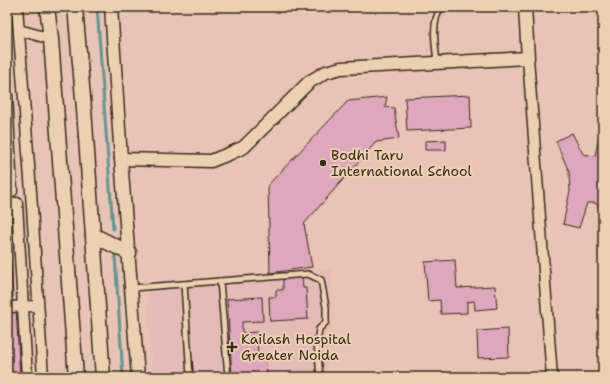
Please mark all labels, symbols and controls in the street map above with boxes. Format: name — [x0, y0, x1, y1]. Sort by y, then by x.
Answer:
place label: Bodhi Taru International School — [331, 146, 472, 180]
marker: Bodhi Taru International School — [318, 158, 328, 168]
place label: Kailash Hospital Greater Noida — [241, 330, 351, 364]
marker: Kailash Hospital Greater Noida — [226, 341, 238, 353]

